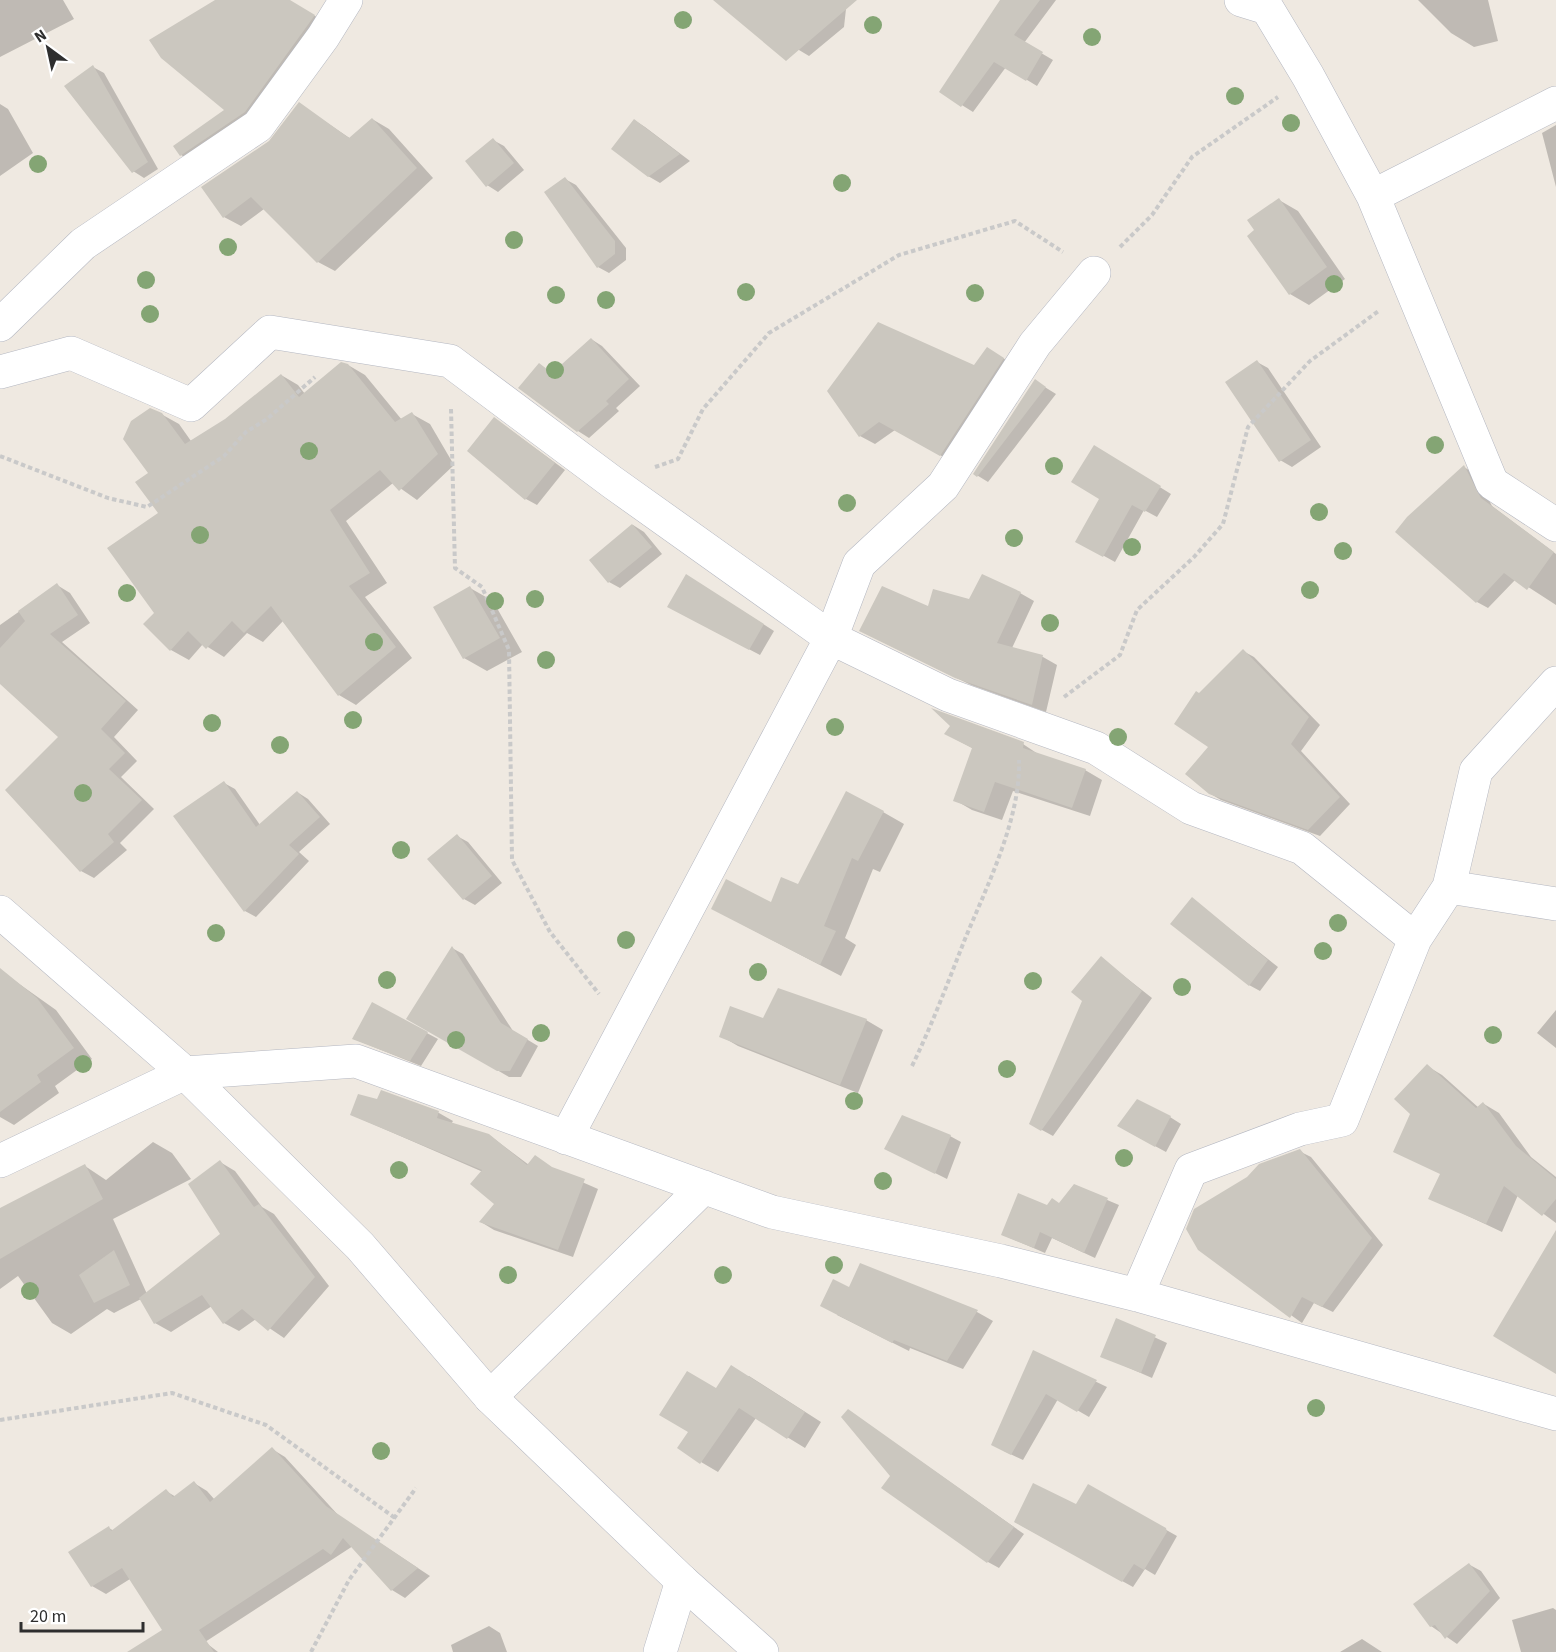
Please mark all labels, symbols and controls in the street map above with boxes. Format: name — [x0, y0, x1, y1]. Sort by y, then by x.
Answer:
north arrow — [18, 18, 78, 78]
text: N — [30, 24, 51, 48]
scale bar — [21, 1595, 142, 1633]
text: 20 m — [30, 1604, 66, 1629]

